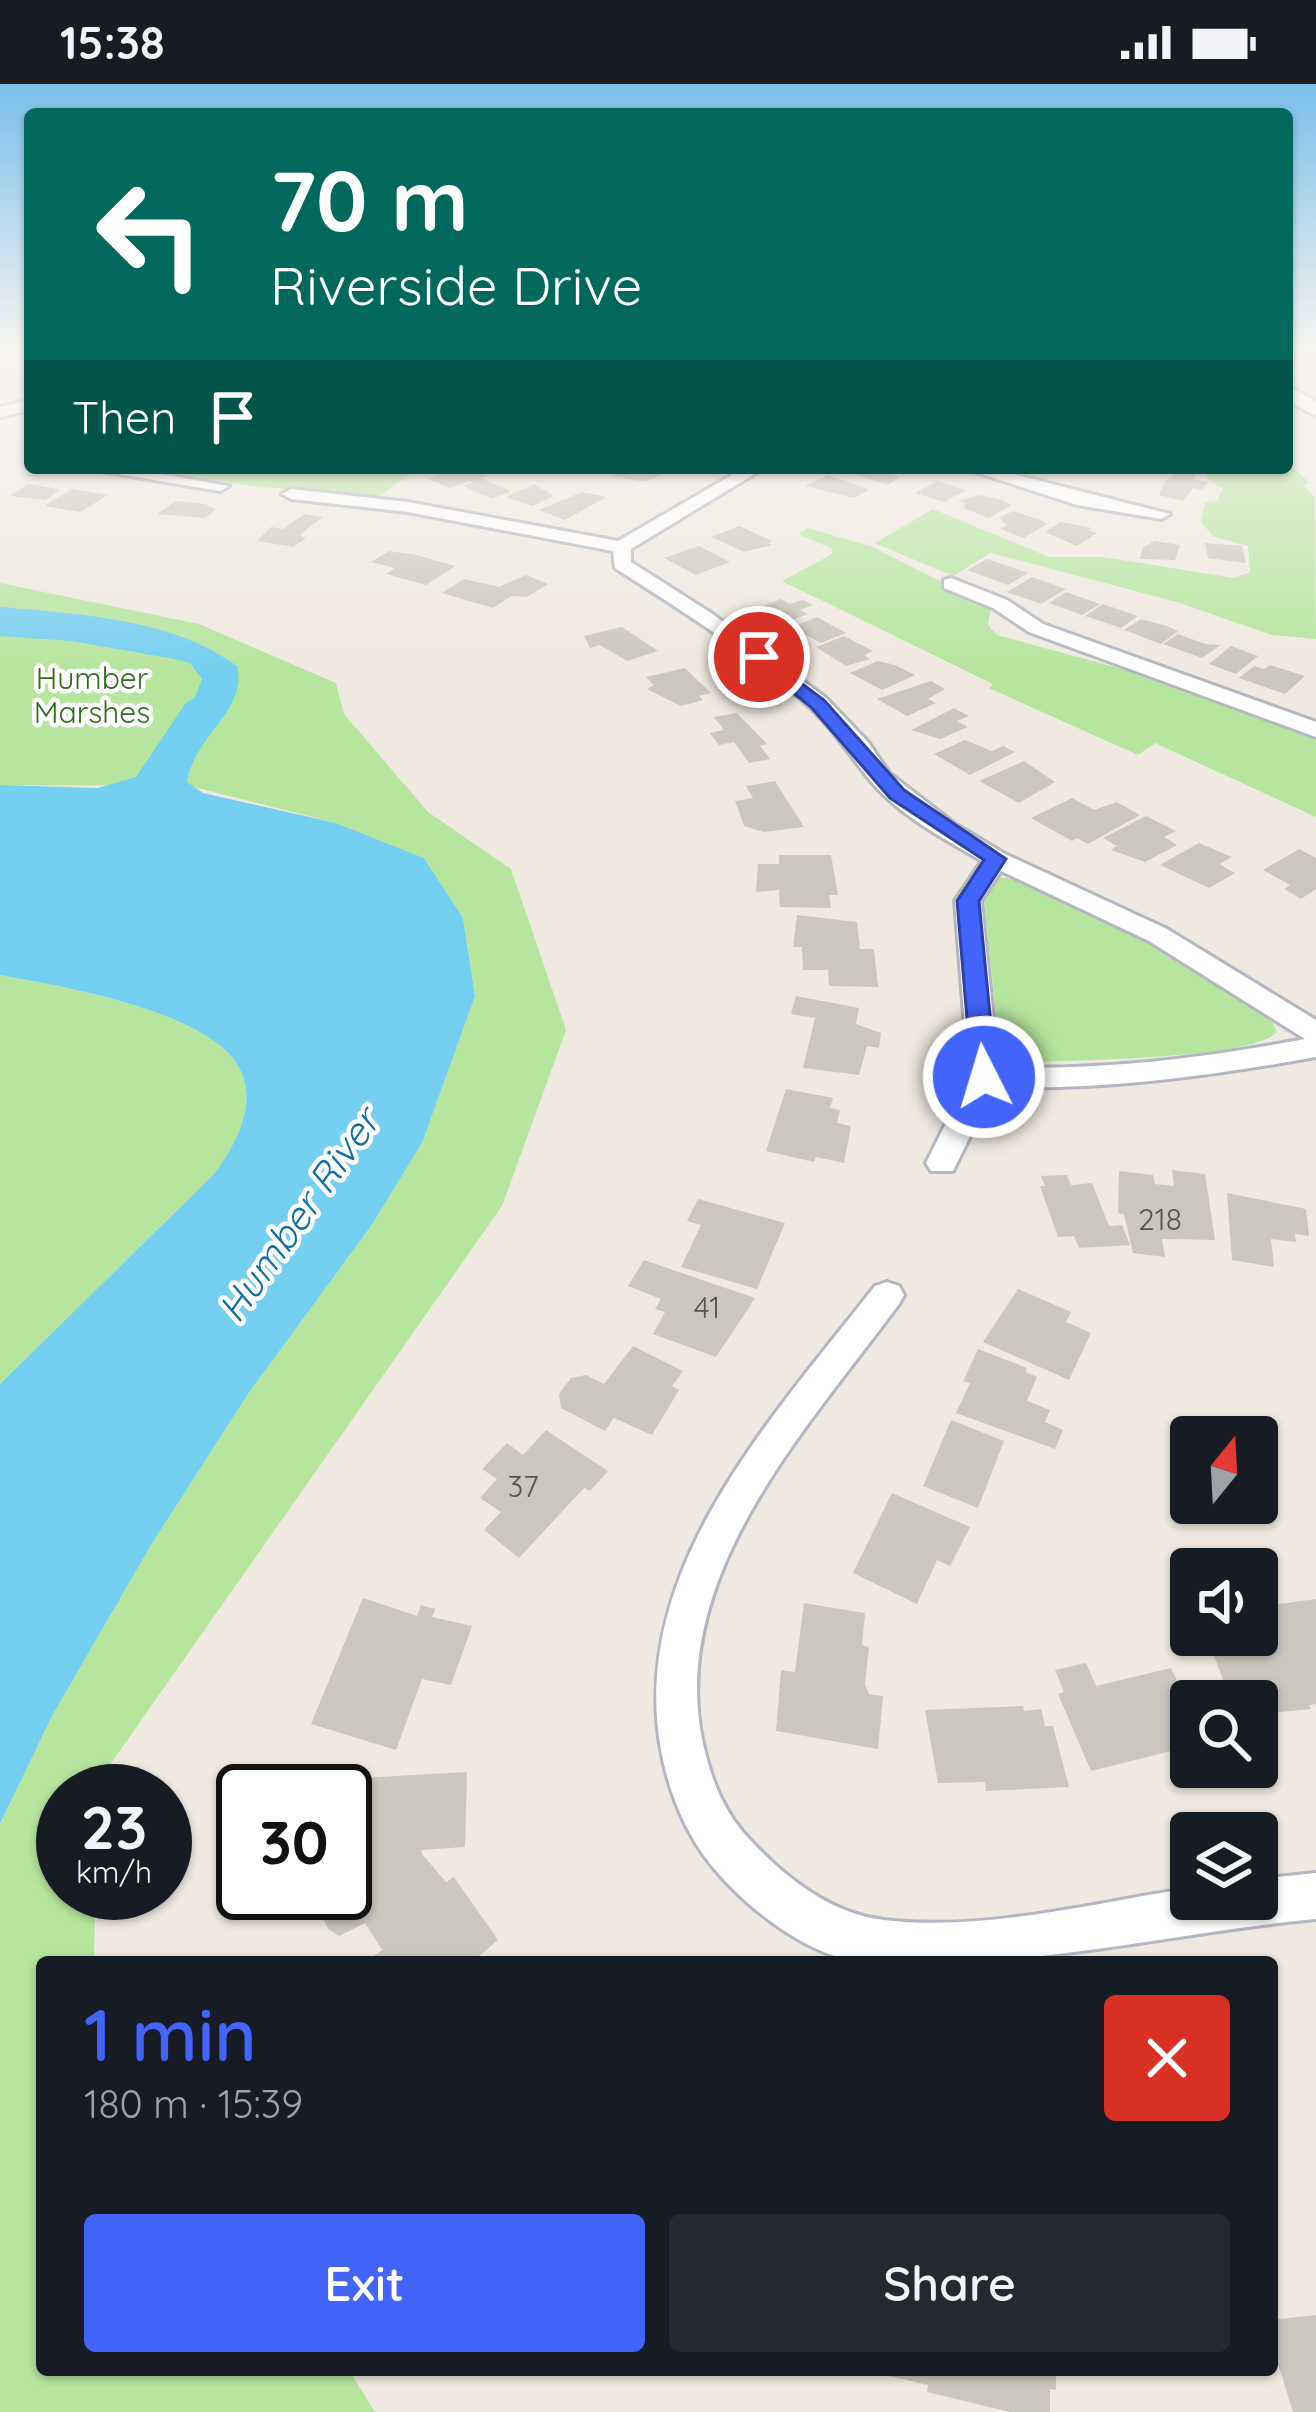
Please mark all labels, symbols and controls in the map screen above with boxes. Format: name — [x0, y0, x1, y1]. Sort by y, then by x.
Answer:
text: 15:38 — [60, 14, 165, 70]
text: 70 m — [270, 147, 469, 252]
icon: left — [72, 156, 228, 312]
text: Riverside Drive — [270, 251, 642, 319]
icon: arrive — [200, 384, 266, 450]
text: Then — [72, 389, 176, 445]
pin — [708, 606, 810, 708]
icon: arrive — [726, 624, 792, 690]
park label: Humber Marshes — [34, 659, 150, 731]
position arrow — [921, 1014, 1047, 1140]
water label: Humber River — [206, 1095, 392, 1331]
house number: 218 — [1138, 1200, 1182, 1238]
house number: 41 — [694, 1288, 720, 1326]
north arrow — [1170, 1416, 1278, 1524]
map controls — [1170, 1416, 1278, 1920]
house number: 37 — [507, 1467, 539, 1505]
button: sound — [1170, 1548, 1278, 1656]
button: search — [1170, 1680, 1278, 1788]
speed limit sign: 30 — [216, 1764, 372, 1920]
text: 23 — [81, 1789, 147, 1864]
button: layers — [1170, 1812, 1278, 1920]
text: km/h — [76, 1853, 152, 1891]
text: 1 min — [84, 1989, 257, 2079]
button: close — [1104, 1995, 1230, 2121]
text: 180 m · 15:39 — [84, 2079, 303, 2128]
button: Exit — [84, 2214, 645, 2352]
button: Share — [669, 2214, 1230, 2352]

